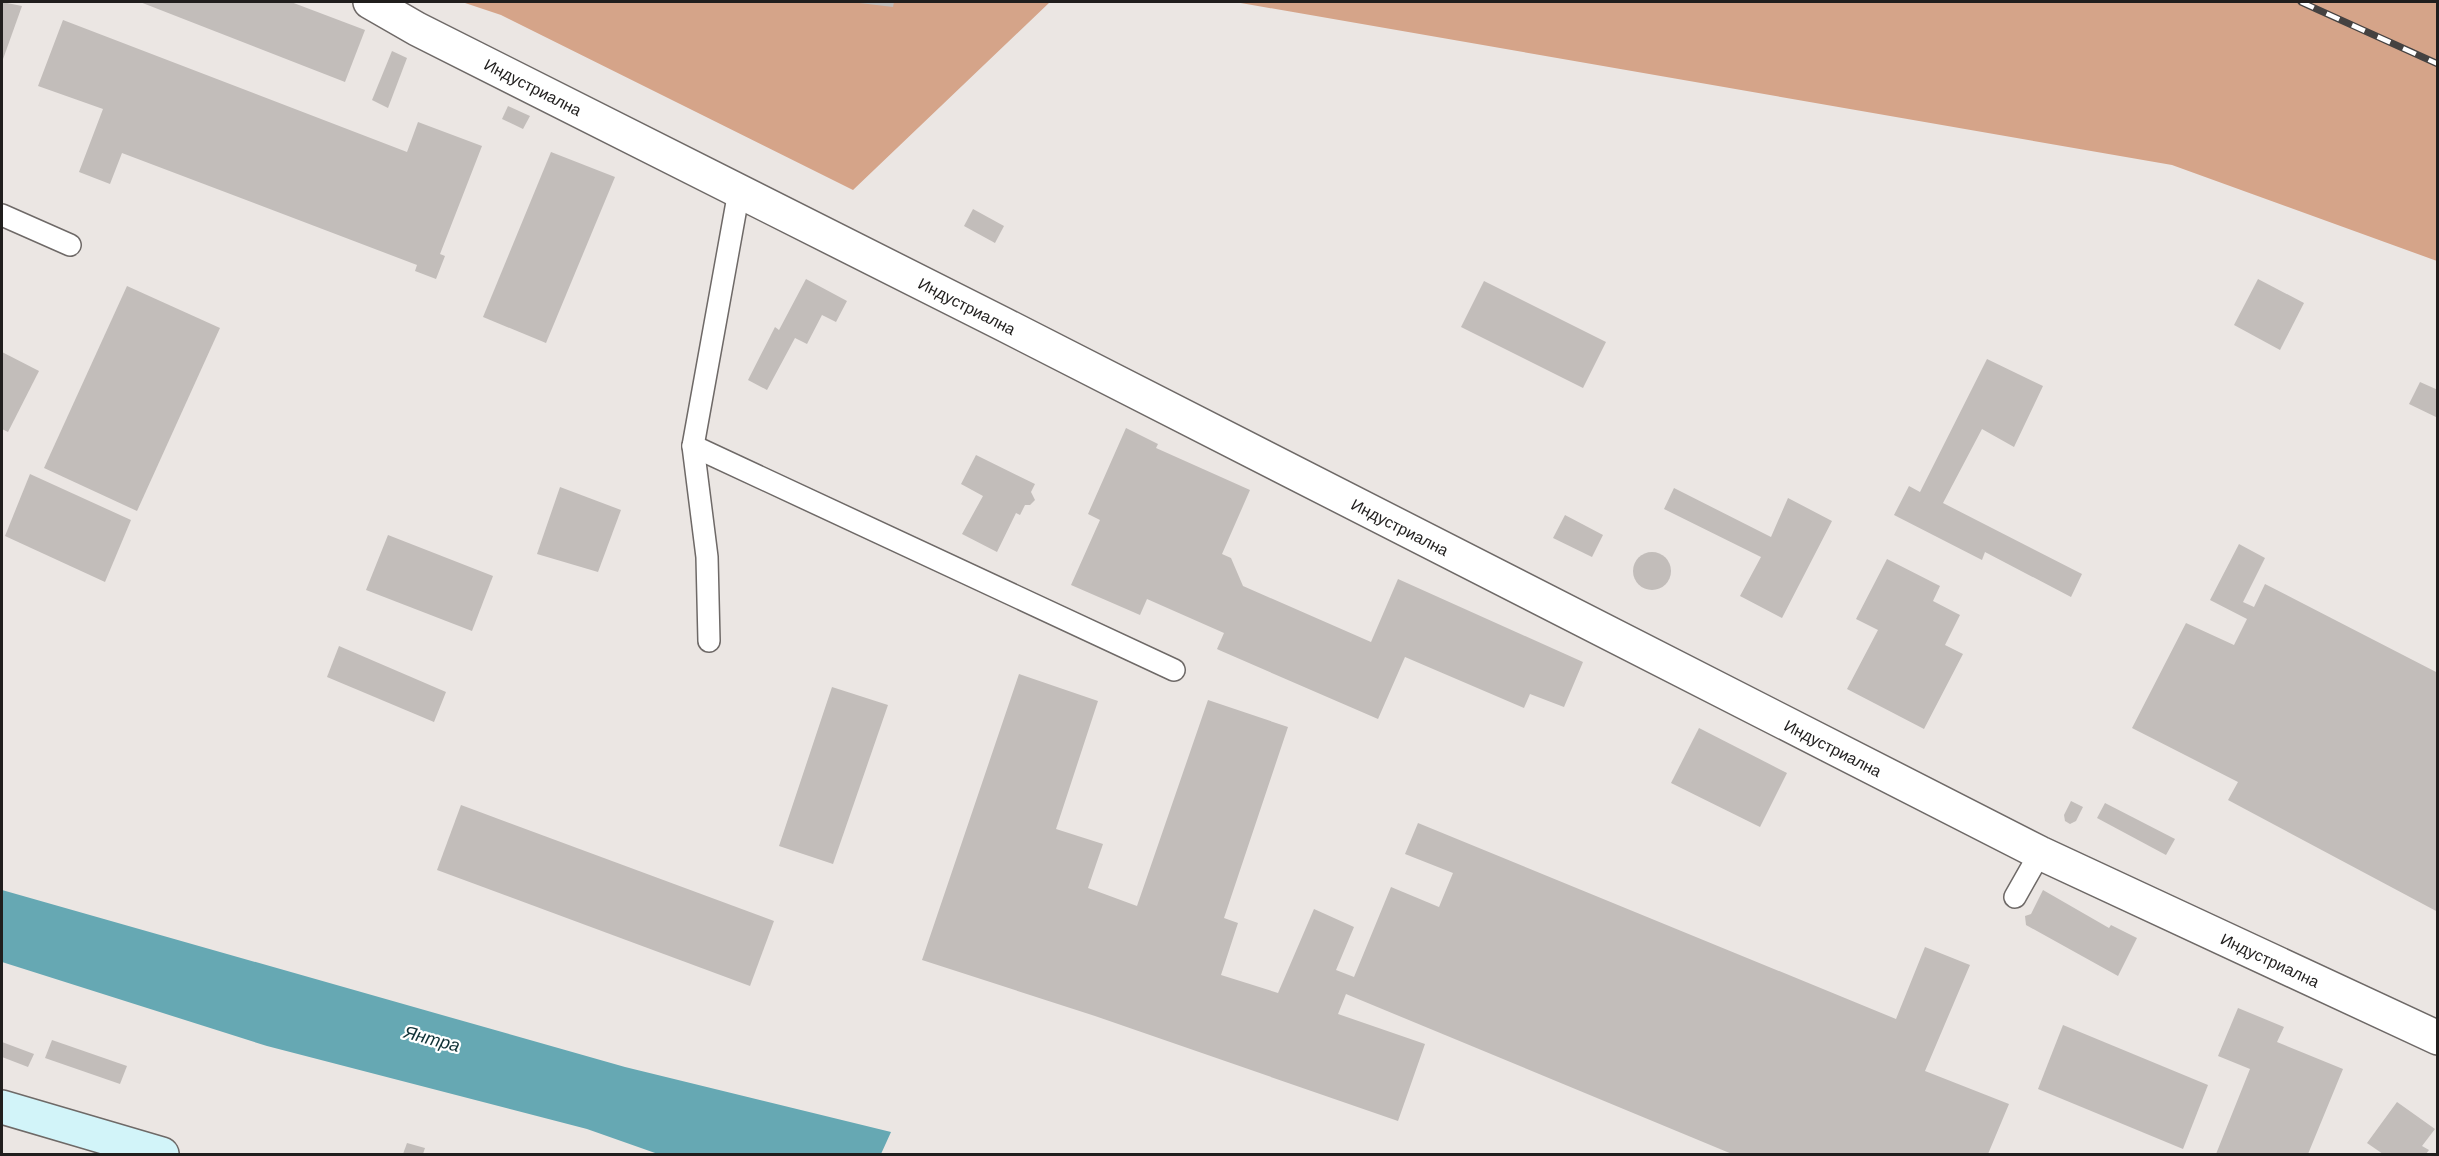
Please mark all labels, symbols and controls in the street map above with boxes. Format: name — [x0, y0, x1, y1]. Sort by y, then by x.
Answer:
street label: Индустриална — [481, 54, 585, 121]
street label: Индустриална — [915, 273, 1019, 340]
street label: Индустриална — [1348, 494, 1452, 561]
street label: Индустриална — [1781, 715, 1885, 782]
street label: Индустриална — [2217, 928, 2323, 993]
water label: Янтра — [400, 1020, 463, 1058]

